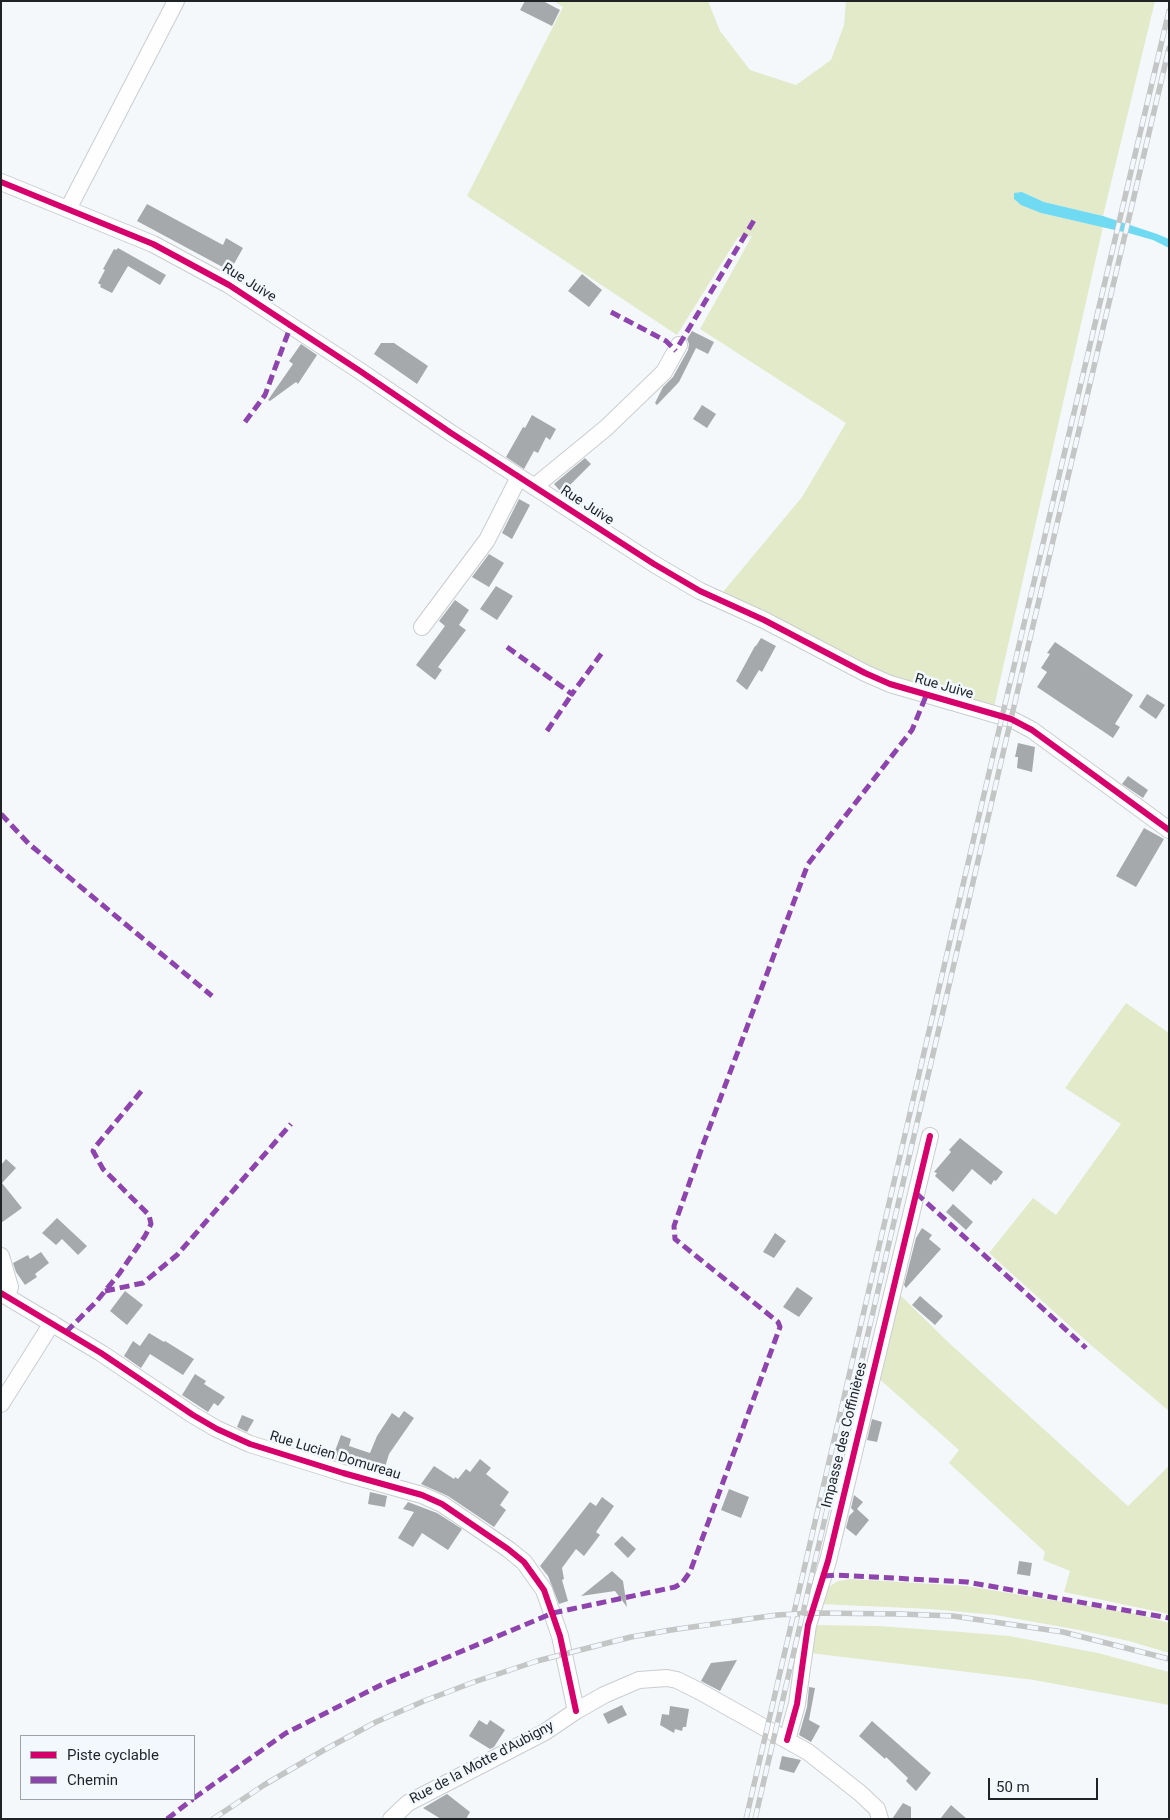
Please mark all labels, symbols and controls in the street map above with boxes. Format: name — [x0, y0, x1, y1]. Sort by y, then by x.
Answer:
street label: Rue Juive — [219, 260, 279, 306]
street label: Rue Juive — [557, 483, 617, 529]
street label: Rue Juive — [913, 671, 975, 703]
street label: Impasse des Coffinières — [819, 1360, 871, 1510]
street label: Rue Lucien Domureau — [267, 1428, 403, 1484]
street label: Rue de la Motte d'Aubigny — [407, 1718, 557, 1808]
legend — [20, 1735, 195, 1800]
text: Piste cyclable — [67, 1746, 159, 1764]
scale bar — [990, 1768, 1100, 1800]
text: Chemin — [67, 1771, 118, 1789]
text: 50 m — [996, 1778, 1030, 1796]

